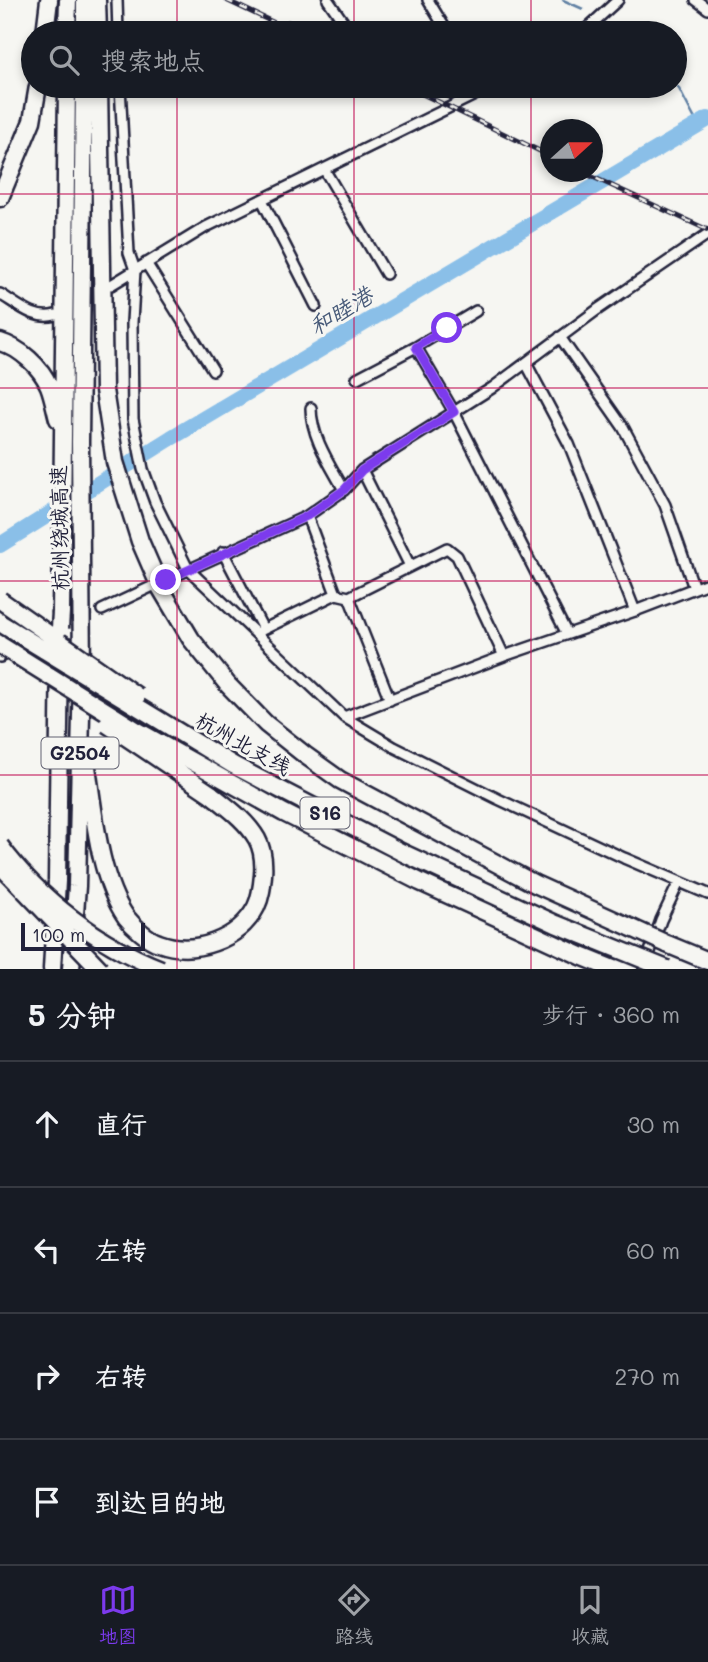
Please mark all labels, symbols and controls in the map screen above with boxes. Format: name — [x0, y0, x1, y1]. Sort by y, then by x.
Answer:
search box — [21, 21, 687, 98]
icon: search — [45, 41, 83, 79]
text: 搜索地点 — [101, 43, 205, 77]
north arrow — [540, 119, 603, 182]
water label: 和睦港 — [303, 278, 379, 341]
route start — [431, 312, 462, 343]
street label: 杭州绕城高速 — [44, 465, 73, 591]
route end — [150, 564, 181, 595]
street label: 杭州北支线 — [191, 705, 296, 780]
road number: G2504 — [42, 738, 119, 768]
road number: S16 — [300, 798, 350, 828]
scale bar — [21, 920, 145, 952]
text: 100 m — [32, 922, 85, 947]
text: 5 分钟 — [28, 994, 116, 1034]
text: 步行 · 360 m — [542, 999, 680, 1029]
icon: ahead — [28, 1105, 66, 1143]
text: 直行 — [95, 1107, 147, 1141]
text: 30 m — [627, 1109, 680, 1139]
icon: left — [28, 1231, 66, 1269]
text: 左转 — [95, 1233, 147, 1267]
text: 60 m — [626, 1235, 680, 1265]
icon: right — [28, 1357, 66, 1395]
text: 右转 — [95, 1359, 147, 1393]
text: 270 m — [615, 1361, 680, 1391]
icon: arrive — [28, 1483, 66, 1521]
text: 到达目的地 — [95, 1485, 225, 1519]
tab: 地图 — [99, 1581, 137, 1648]
tab: 路线 — [335, 1581, 373, 1648]
tab: 收藏 — [571, 1581, 609, 1648]

